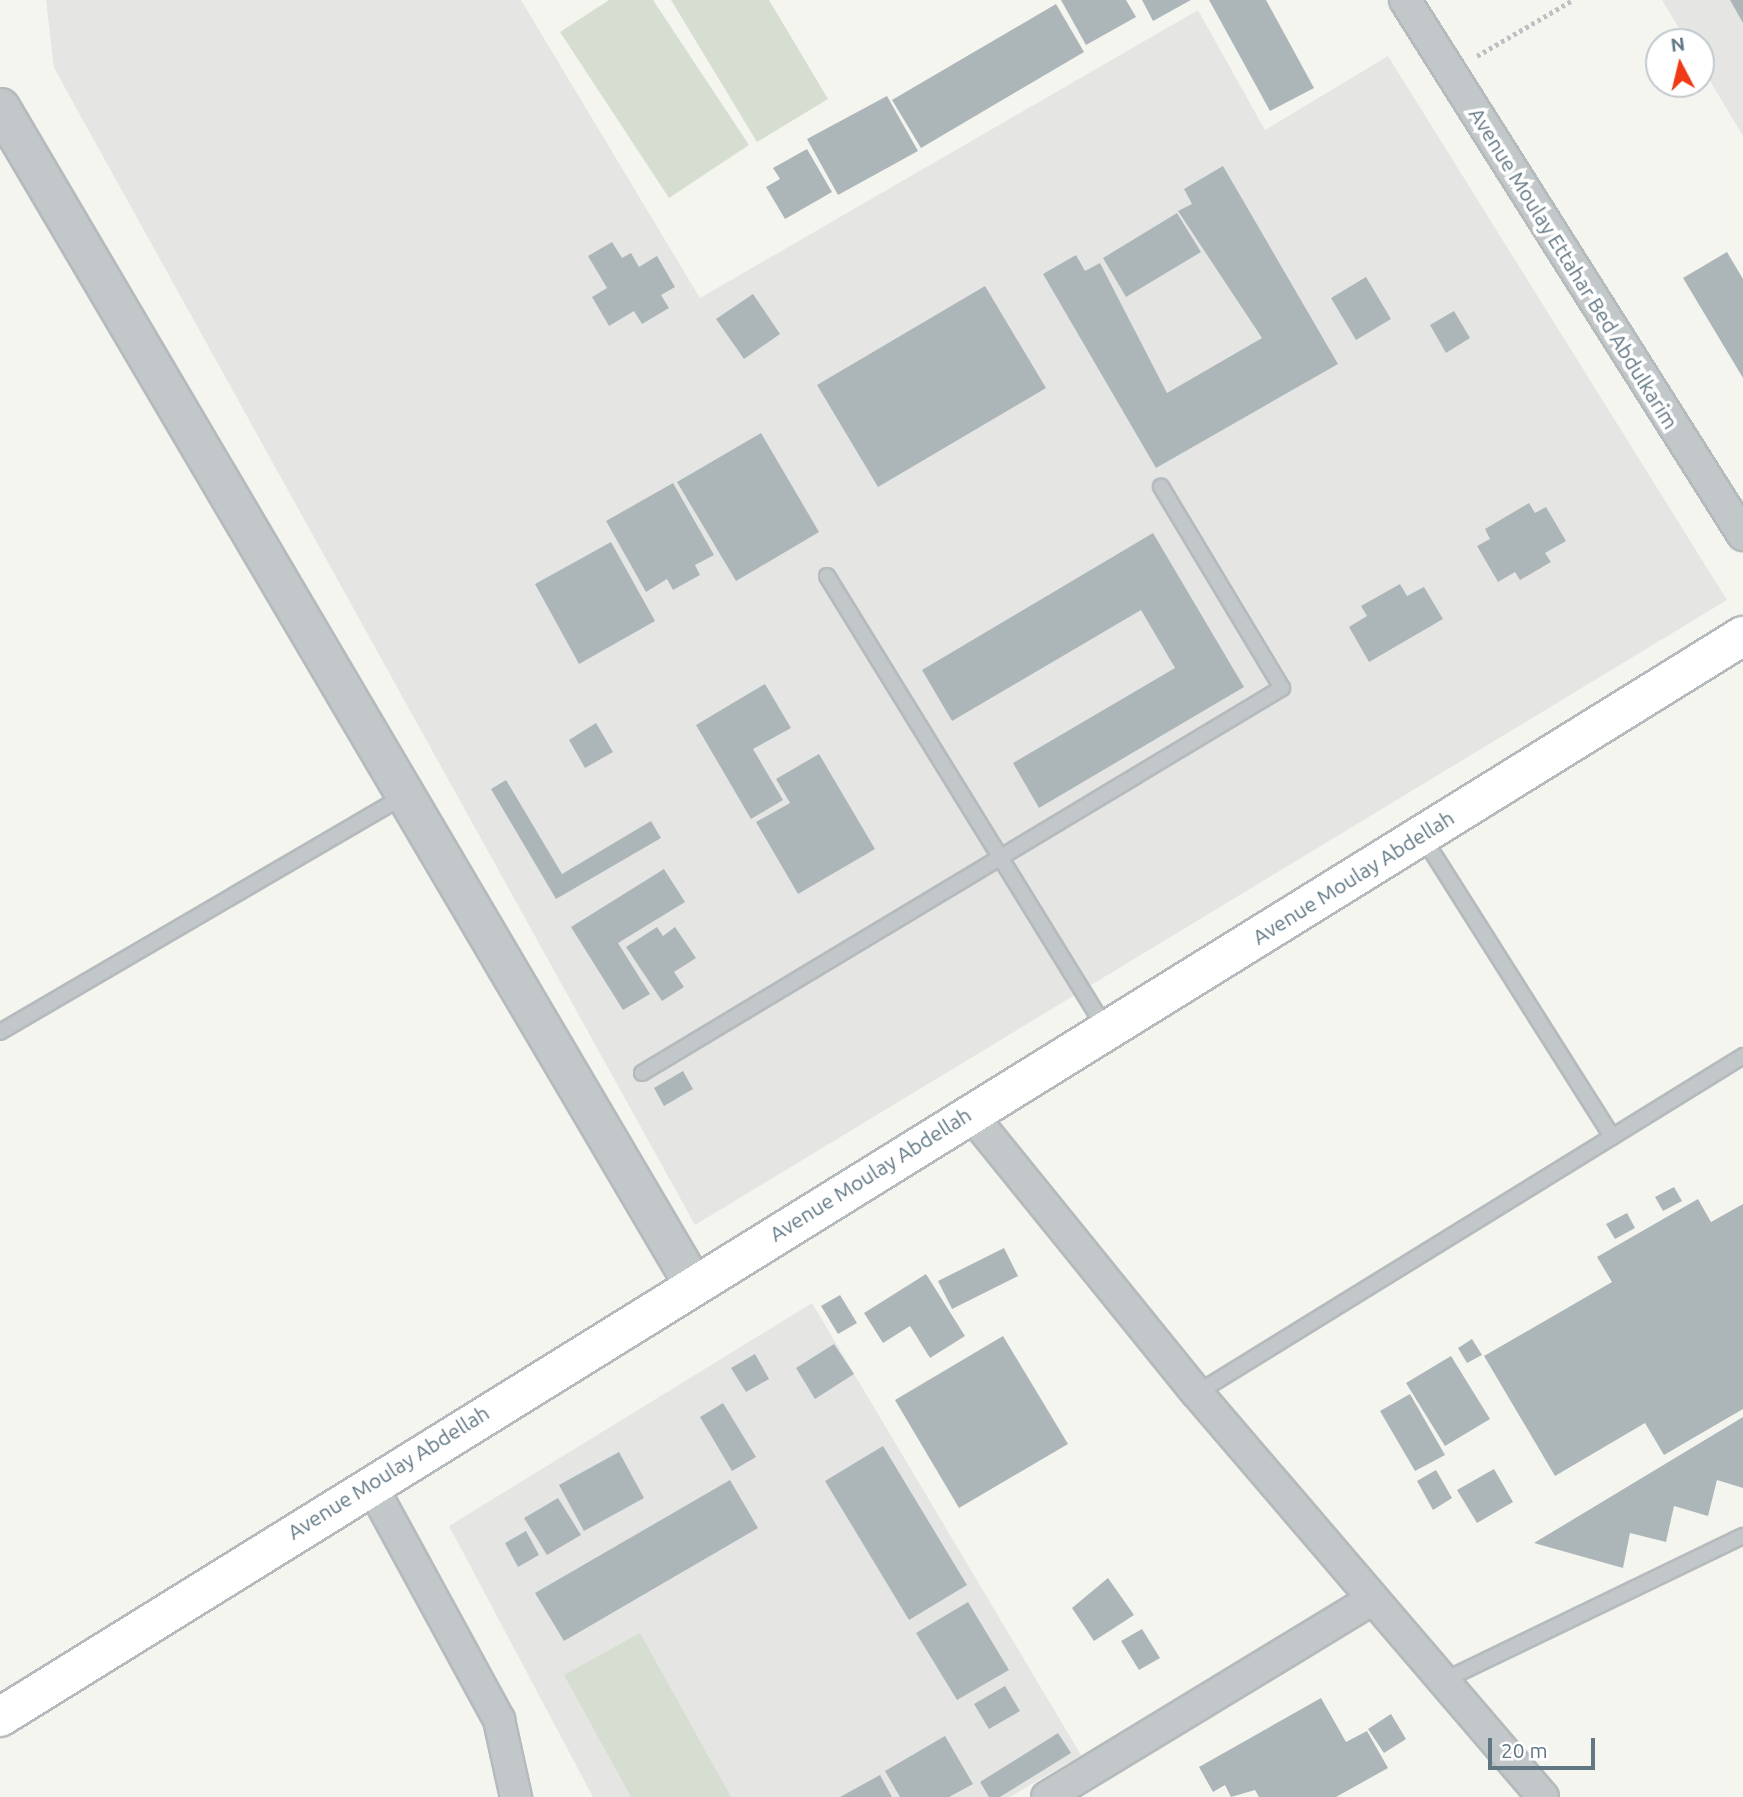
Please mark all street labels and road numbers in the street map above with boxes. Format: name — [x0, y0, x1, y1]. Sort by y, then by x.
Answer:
street label: Avenue Moulay Ettahar Bed Abdulkarim — [1464, 103, 1684, 433]
street label: Avenue Moulay Abdellah — [1248, 805, 1458, 949]
street label: Avenue Moulay Abdellah — [765, 1102, 975, 1246]
street label: Avenue Moulay Abdellah — [283, 1400, 493, 1544]

